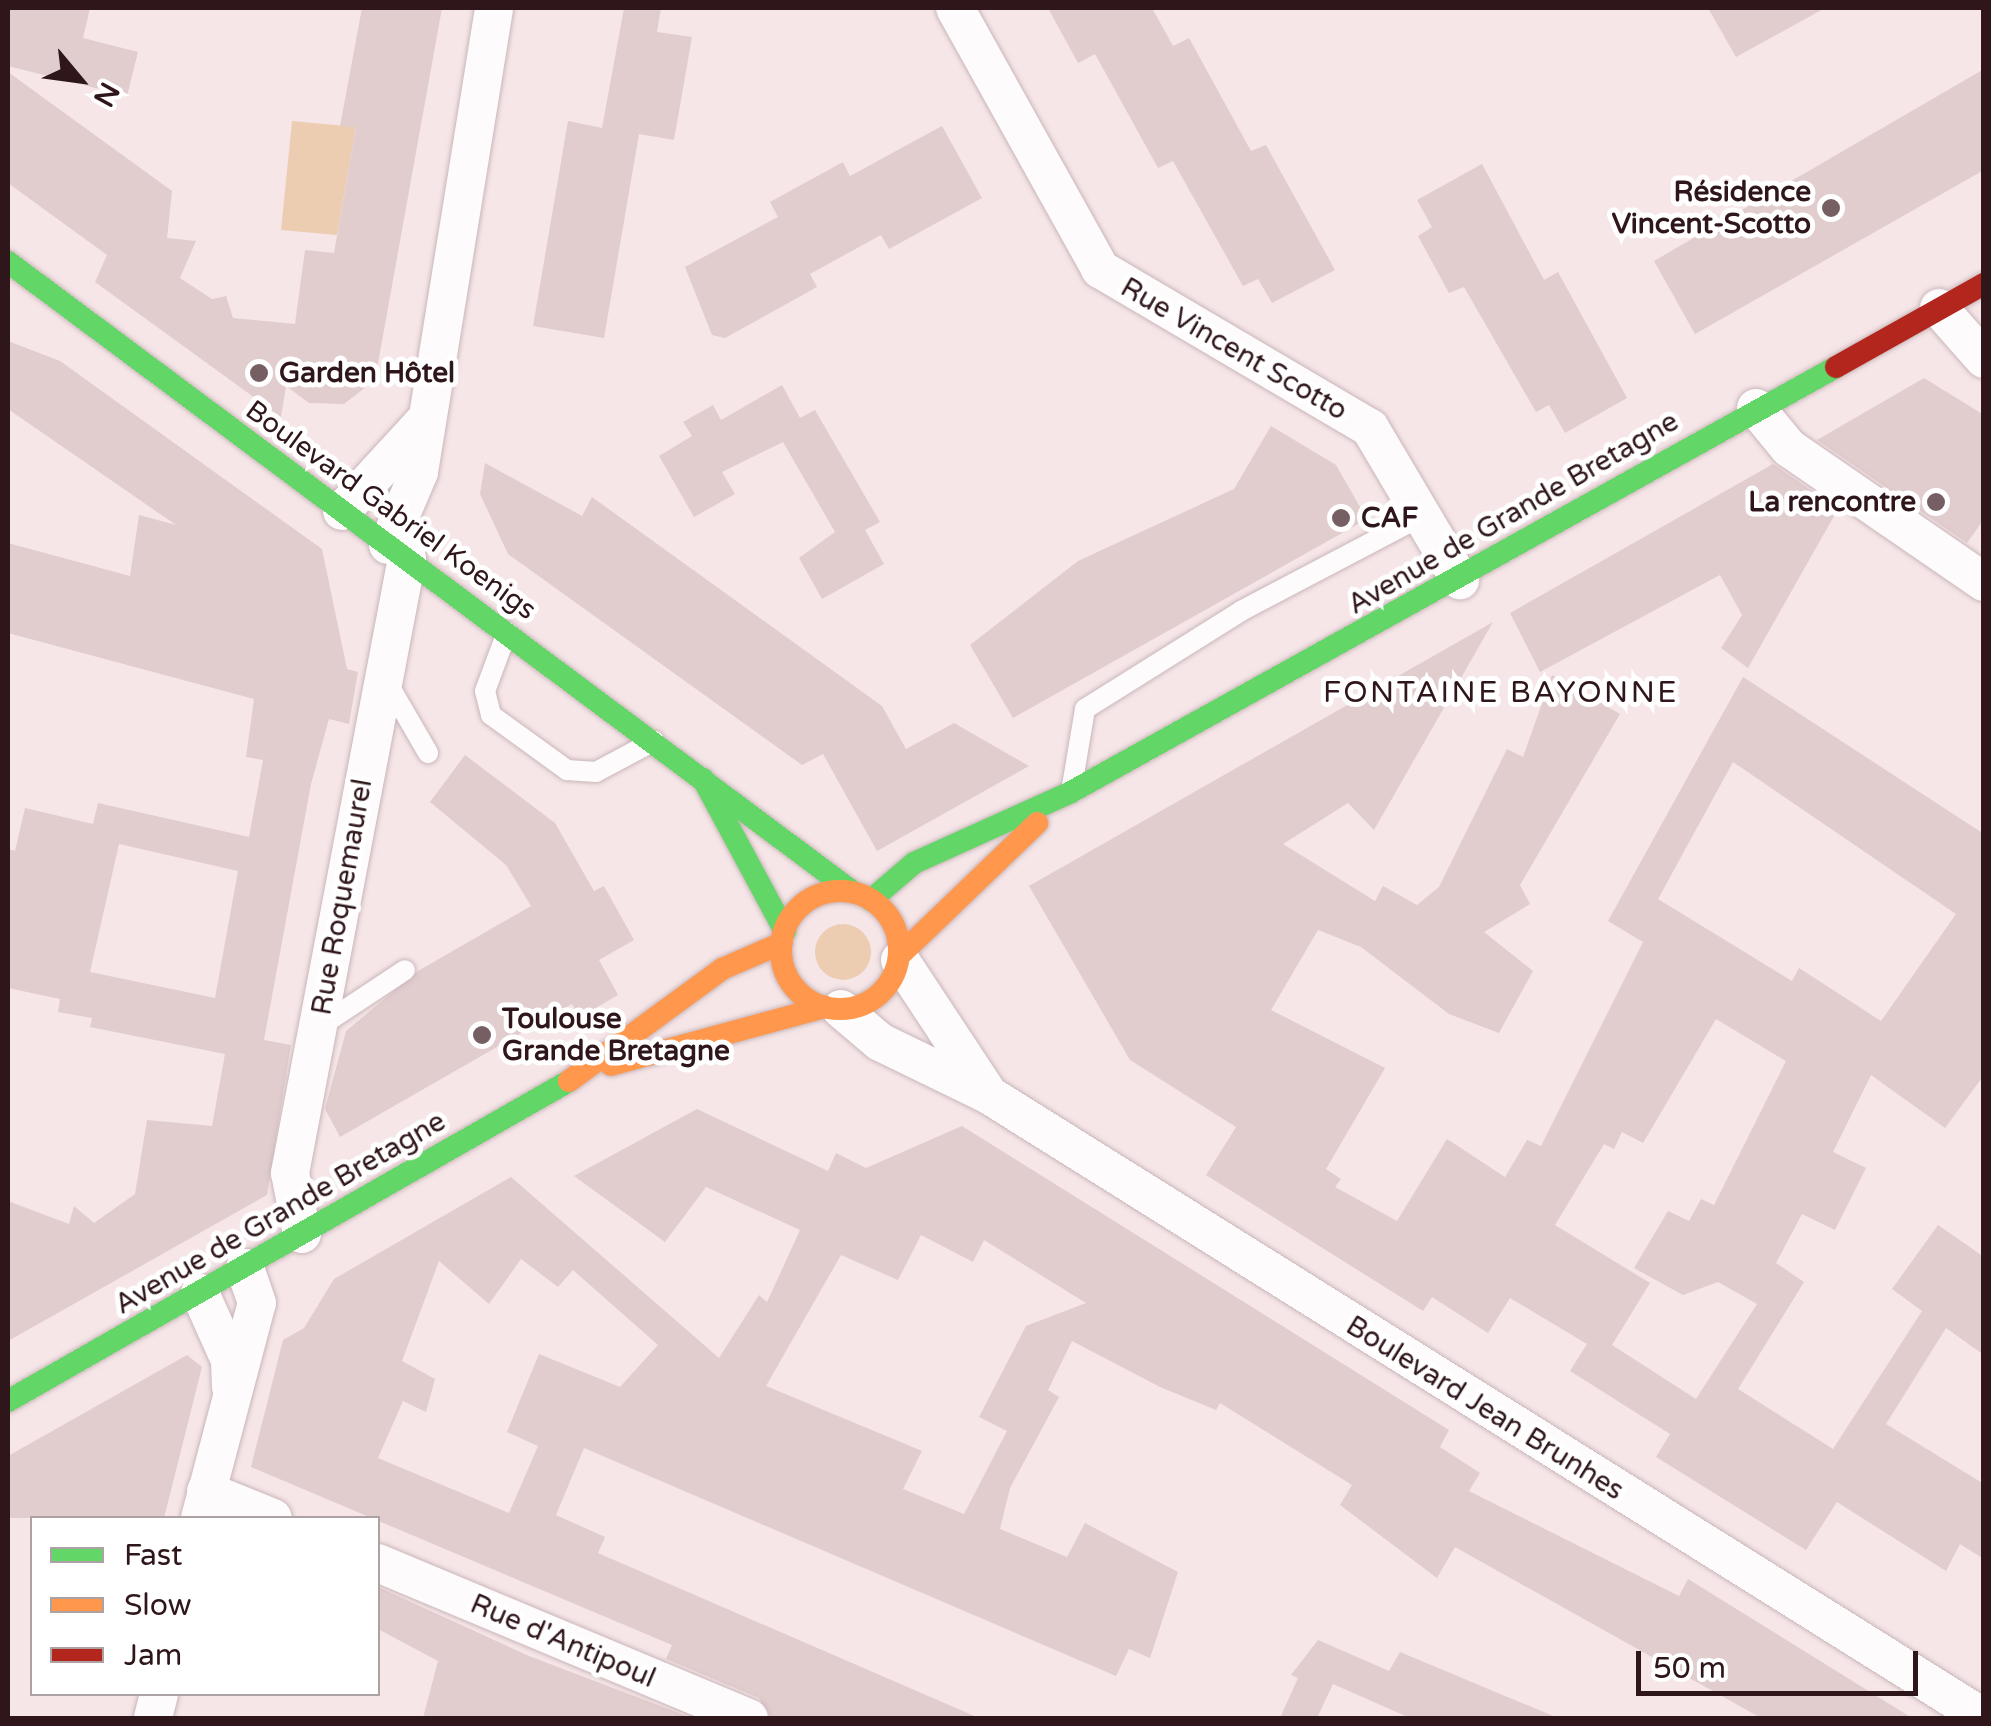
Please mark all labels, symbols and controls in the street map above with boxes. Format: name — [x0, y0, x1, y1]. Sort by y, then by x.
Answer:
north arrow — [30, 30, 130, 130]
text: N — [86, 76, 127, 113]
place label: Résidence Vincent-Scotto — [1612, 175, 1811, 241]
marker: Résidence Vincent-Scotto — [1820, 197, 1842, 219]
street label: Rue Vincent Scotto — [1115, 270, 1353, 428]
place label: Garden Hôtel — [279, 356, 455, 390]
marker: Garden Hôtel — [248, 362, 270, 384]
street label: Boulevard Gabriel Koenigs — [239, 393, 543, 627]
street label: Avenue de Grande Bretagne — [1342, 404, 1684, 622]
place label: La rencontre — [1748, 485, 1916, 519]
marker: La rencontre — [1925, 491, 1947, 513]
place label: CAF — [1361, 501, 1418, 535]
marker: CAF — [1330, 507, 1352, 529]
district label: FONTAINE BAYONNE — [1323, 675, 1679, 711]
street label: Rue Roquemaurel — [305, 776, 379, 1018]
place label: Toulouse Grande Bretagne — [502, 1002, 730, 1068]
marker: Toulouse Grande Bretagne — [471, 1024, 493, 1046]
street label: Avenue de Grande Bretagne — [109, 1104, 451, 1322]
street label: Boulevard Jean Brunhes — [1340, 1309, 1630, 1507]
legend — [30, 1516, 380, 1696]
text: Fast — [124, 1537, 183, 1574]
text: Slow — [124, 1587, 192, 1624]
street label: Rue d'Antipoul — [465, 1587, 661, 1695]
scale bar — [1641, 1631, 1924, 1693]
text: Jam — [124, 1637, 182, 1674]
text: 50 m — [1653, 1650, 1726, 1687]

